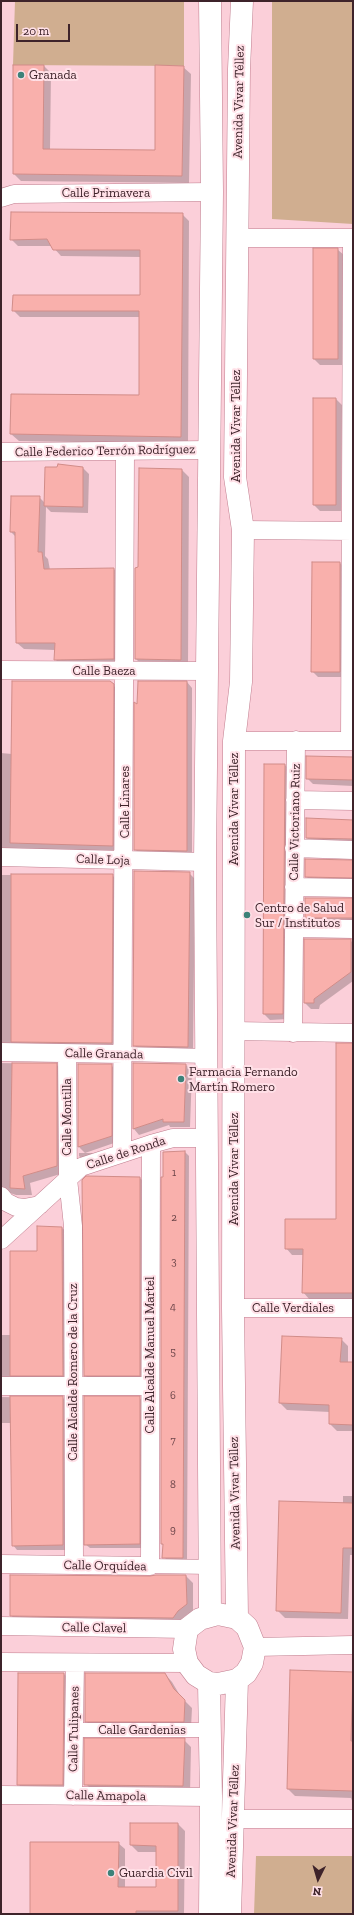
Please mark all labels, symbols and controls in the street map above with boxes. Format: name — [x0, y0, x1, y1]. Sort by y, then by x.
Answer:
scale bar — [18, 16, 72, 42]
text: 20 m — [23, 24, 49, 38]
street label: Avenida Vivar Téllez — [230, 45, 248, 159]
place label: Granada — [29, 67, 77, 83]
marker: Granada — [16, 70, 26, 80]
street label: Calle Primavera — [62, 185, 150, 201]
street label: Avenida Vivar Téllez — [228, 369, 244, 483]
street label: Calle Federico Terrón Rodríguez — [15, 442, 195, 460]
street label: Calle Baeza — [72, 663, 136, 679]
street label: Avenida Vivar Téllez — [226, 752, 242, 866]
street label: Calle Victoriano Ruiz — [286, 763, 304, 881]
street label: Calle Linares — [117, 766, 133, 838]
street label: Calle Loja — [76, 851, 130, 869]
place label: Centro de Salud Sur / Institutos — [255, 900, 344, 931]
marker: Centro de Salud Sur / Institutos — [242, 910, 252, 920]
street label: Calle Granada — [65, 1046, 143, 1062]
place label: Farmacia Fernando Martín Romero — [189, 1064, 298, 1095]
marker: Farmacia Fernando Martín Romero — [176, 1074, 186, 1084]
street label: Calle Montilla — [59, 1078, 75, 1156]
street label: Avenida Vivar Téllez — [226, 1112, 242, 1226]
street label: Calle de Ronda — [84, 1133, 168, 1173]
house number: 1 — [172, 1166, 176, 1180]
house number: 2 — [171, 1211, 177, 1225]
house number: 3 — [171, 1255, 177, 1269]
street label: Calle Alcalde Manuel Martel — [142, 1277, 158, 1433]
street label: Calle Alcalde Romero de la Cruz — [65, 1283, 81, 1461]
house number: 4 — [170, 1300, 176, 1314]
street label: Calle Verdiales — [252, 1300, 334, 1316]
house number: 5 — [170, 1345, 176, 1359]
house number: 6 — [170, 1389, 176, 1403]
house number: 7 — [170, 1434, 176, 1448]
street label: Avenida Vivar Téllez — [226, 1436, 244, 1550]
house number: 8 — [170, 1478, 176, 1492]
house number: 9 — [170, 1523, 176, 1537]
street label: Calle Orquídea — [63, 1557, 147, 1575]
street label: Calle Clavel — [62, 1620, 126, 1636]
street label: Calle Tulipanes — [65, 1686, 83, 1772]
street label: Calle Gardenias — [98, 1722, 186, 1738]
street label: Avenida Vivar Téllez — [223, 1764, 243, 1878]
street label: Calle Amapola — [66, 1788, 146, 1804]
north arrow — [298, 1859, 338, 1899]
place label: Guardia Civil — [119, 1865, 193, 1881]
marker: Guardia Civil — [106, 1868, 116, 1878]
text: N — [312, 1885, 322, 1898]

